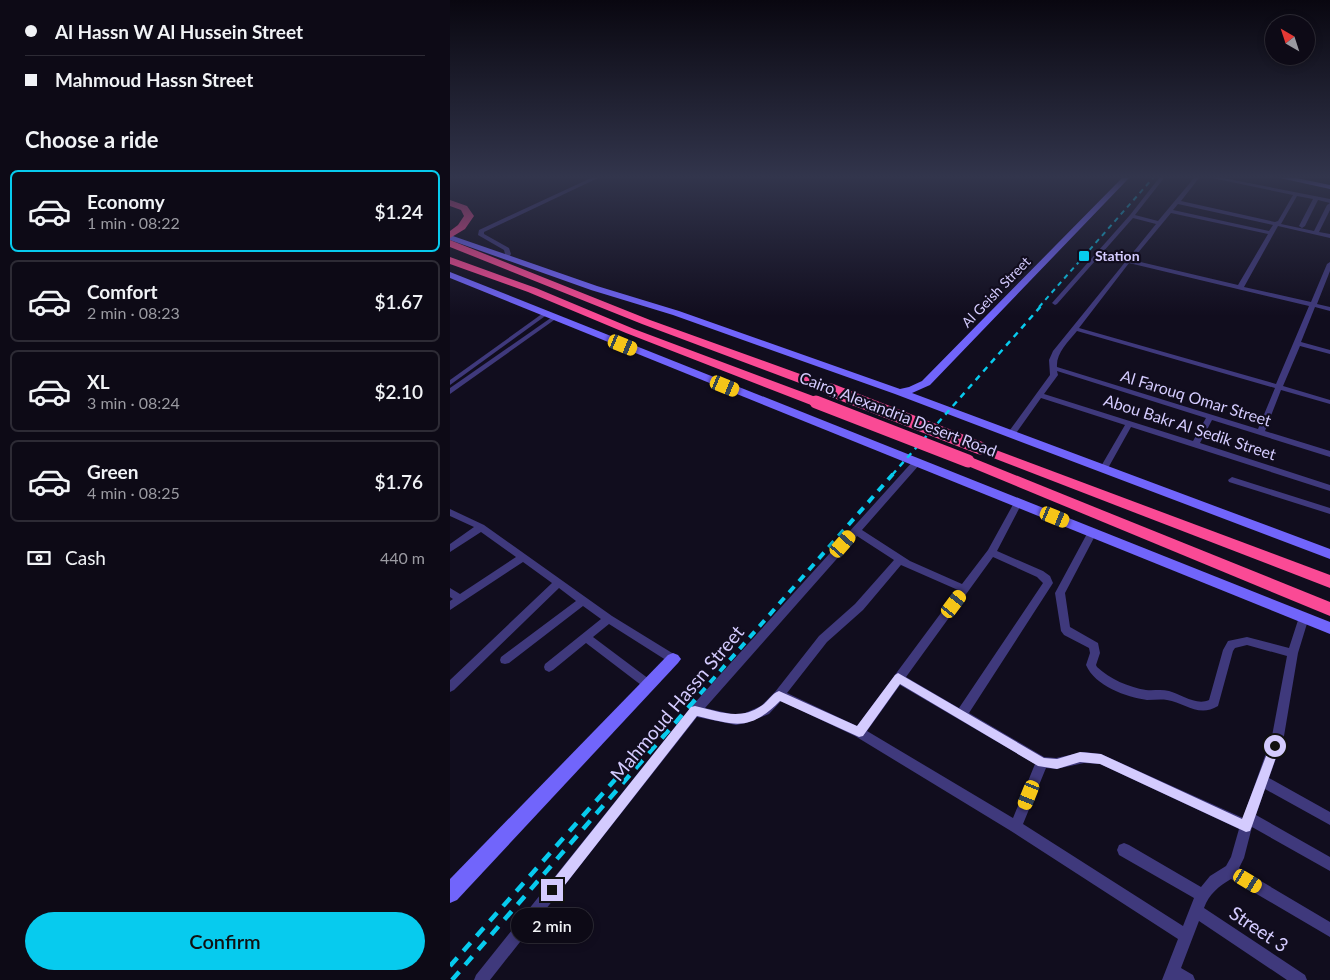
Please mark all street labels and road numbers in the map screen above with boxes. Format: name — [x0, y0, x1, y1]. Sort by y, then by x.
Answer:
street label: Al Geish Street — [958, 253, 1034, 330]
street label: Al Farouq Omar Street — [1119, 366, 1274, 430]
street label: Cairo, Alexandria Desert Road — [797, 367, 999, 460]
street label: Abou Bakr Al Sedik Street — [1102, 390, 1279, 463]
street label: Mahmoud Hassn Street — [605, 620, 748, 785]
street label: Street 3 — [1226, 901, 1293, 957]

